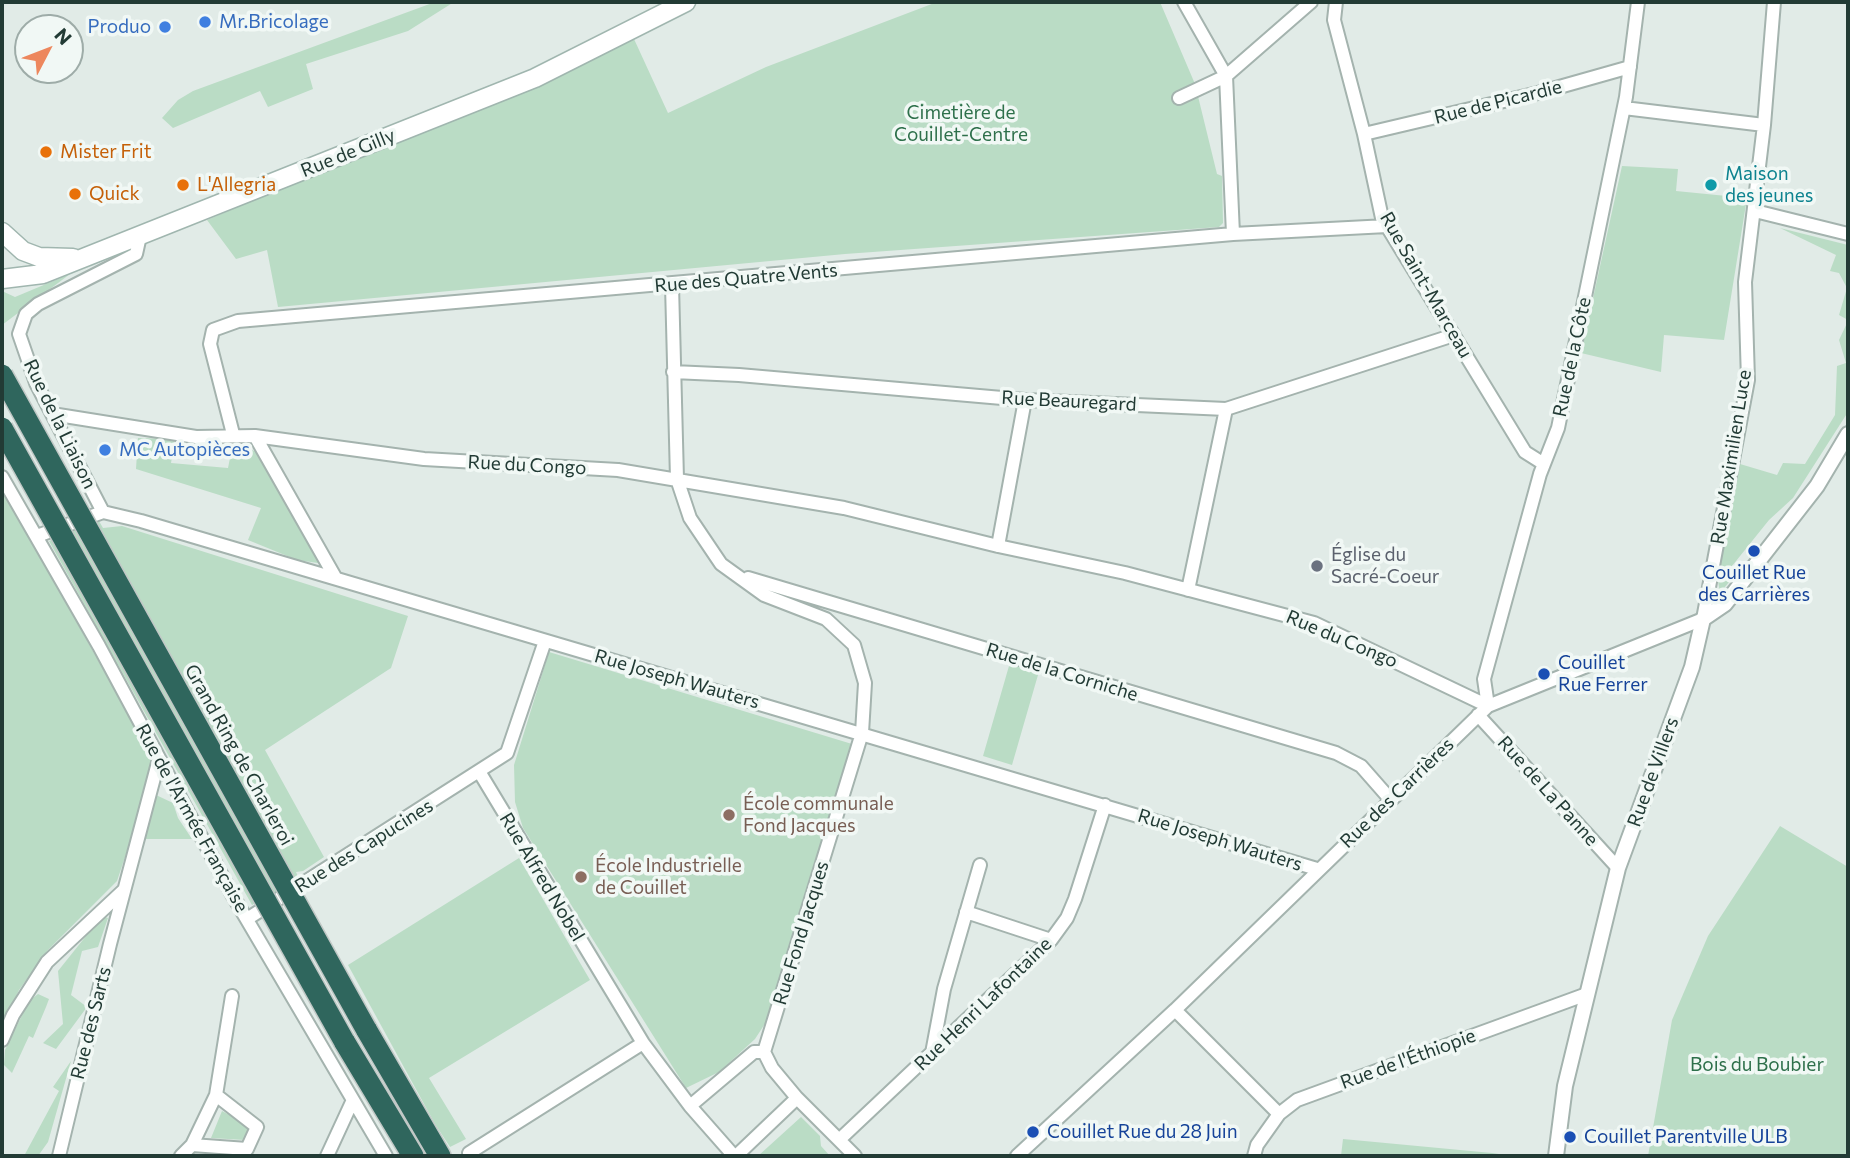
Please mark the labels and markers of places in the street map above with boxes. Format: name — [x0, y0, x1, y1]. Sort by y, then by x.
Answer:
place label: Mr.Bricolage — [219, 11, 329, 33]
marker: Mr.Bricolage — [197, 14, 213, 30]
place label: Produo — [88, 16, 151, 38]
marker: Produo — [157, 19, 173, 35]
place label: Mister Frit — [60, 141, 151, 163]
marker: Mister Frit — [38, 144, 54, 160]
place label: Maison des jeunes — [1725, 163, 1813, 207]
place label: L'Allegria — [197, 174, 276, 196]
marker: L'Allegria — [175, 177, 191, 193]
marker: Maison des jeunes — [1703, 177, 1719, 193]
place label: Quick — [89, 183, 140, 205]
marker: Quick — [67, 186, 83, 202]
place label: MC Autopièces — [119, 439, 250, 461]
marker: MC Autopièces — [97, 442, 113, 458]
marker: Couillet Rue des Carrières — [1746, 543, 1762, 559]
place label: Église du Sacré-Coeur — [1331, 544, 1439, 588]
marker: Église du Sacré-Coeur — [1309, 558, 1325, 574]
place label: Couillet Rue des Carrières — [1698, 562, 1810, 606]
place label: Couillet Rue Ferrer — [1558, 652, 1648, 696]
marker: Couillet Rue Ferrer — [1536, 666, 1552, 682]
place label: École communale Fond Jacques — [743, 793, 894, 837]
marker: École communale Fond Jacques — [721, 807, 737, 823]
place label: École Industrielle de Couillet — [595, 855, 742, 899]
marker: École Industrielle de Couillet — [573, 869, 589, 885]
place label: Couillet Rue du 28 Juin — [1047, 1121, 1238, 1143]
marker: Couillet Rue du 28 Juin — [1025, 1124, 1041, 1140]
place label: Couillet Parentville ULB — [1584, 1126, 1788, 1148]
marker: Couillet Parentville ULB — [1562, 1129, 1578, 1145]

